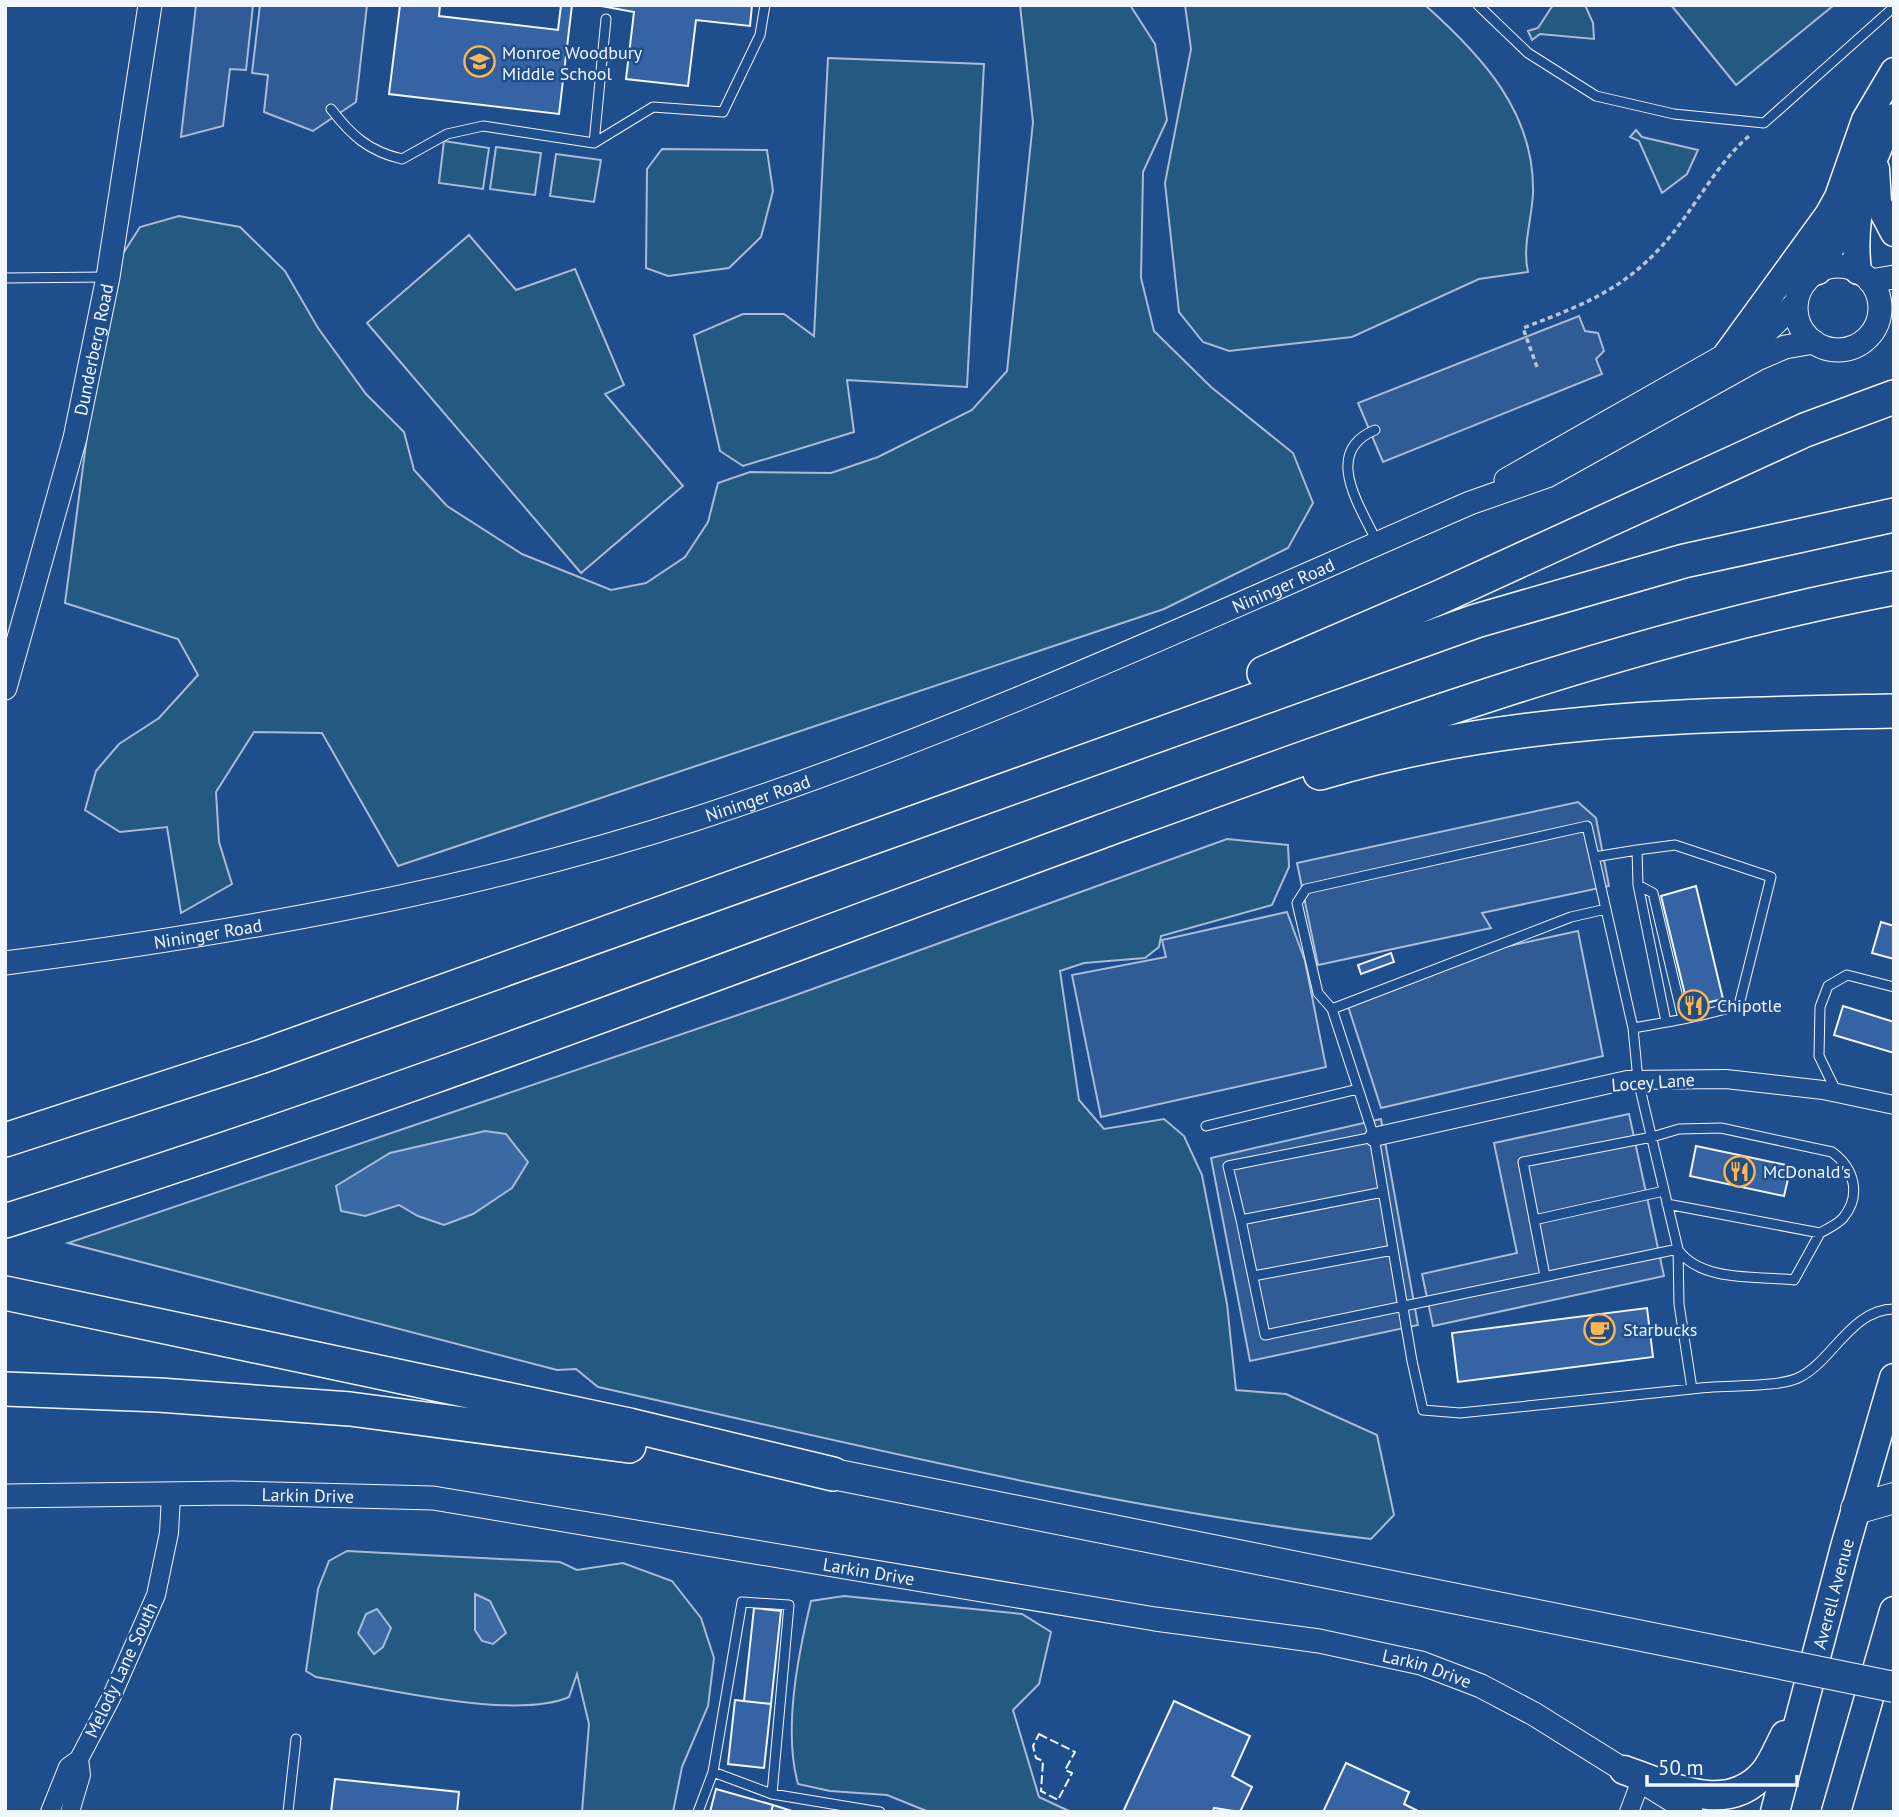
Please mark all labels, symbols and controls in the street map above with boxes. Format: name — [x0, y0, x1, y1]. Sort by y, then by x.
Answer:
place label: Monroe Woodbury Middle School — [502, 41, 643, 85]
school or university icon: Monroe Woodbury Middle School — [462, 45, 496, 79]
street label: Dunderberg Road — [68, 282, 118, 417]
street label: Nininger Road — [1228, 553, 1338, 618]
street label: Nininger Road — [702, 769, 813, 826]
street label: Nininger Road — [152, 913, 264, 953]
restaurant icon: Chipotle — [1677, 988, 1711, 1022]
place label: Chipotle — [1717, 994, 1782, 1017]
street label: Locey Lane — [1610, 1068, 1696, 1096]
restaurant icon: McDonald's — [1723, 1154, 1757, 1188]
place label: McDonald's — [1763, 1160, 1851, 1183]
cafe icon: Starbucks — [1583, 1312, 1617, 1346]
place label: Starbucks — [1623, 1318, 1697, 1341]
street label: Larkin Drive — [261, 1482, 354, 1508]
street label: Averell Avenue — [1807, 1535, 1859, 1651]
street label: Larkin Drive — [821, 1552, 916, 1590]
street label: Melody Lane South — [80, 1599, 162, 1741]
street label: Larkin Drive — [1380, 1643, 1475, 1693]
scale bar — [1647, 1744, 1798, 1788]
text: 50 m — [1658, 1754, 1704, 1781]

